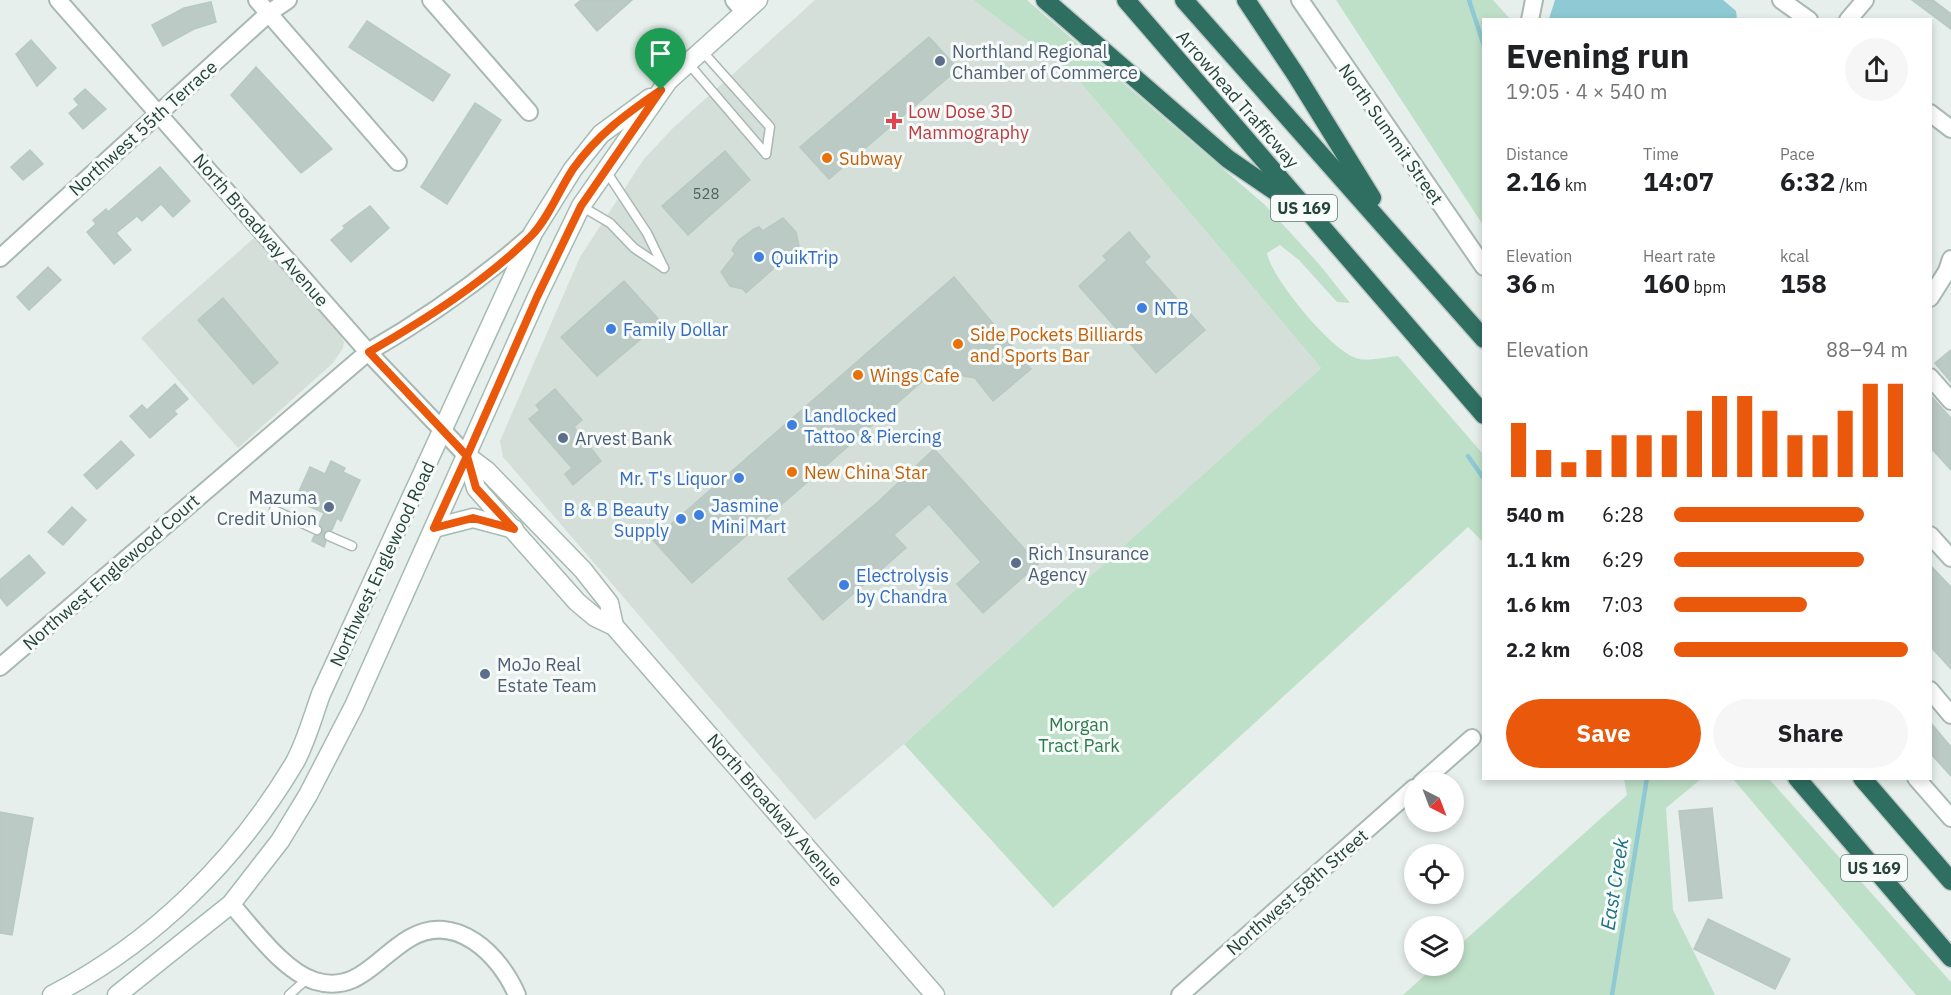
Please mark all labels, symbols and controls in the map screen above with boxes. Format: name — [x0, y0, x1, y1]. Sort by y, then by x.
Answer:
street label: Arrowhead Trafficway — [1172, 25, 1304, 173]
pin — [635, 28, 686, 90]
text: Evening run — [1506, 34, 1690, 77]
icon: arrive — [644, 37, 677, 70]
button: share — [1845, 38, 1908, 101]
place label: Northland Regional Chamber of Commerce — [952, 40, 1138, 84]
marker: Northland Regional Chamber of Commerce — [933, 54, 947, 68]
street label: Northwest 55th Terrace — [64, 55, 222, 201]
street label: North Summit Street — [1334, 59, 1448, 209]
text: 19:05 · 4 × 540 m — [1506, 78, 1667, 105]
place label: Low Dose 3D Mammography — [908, 100, 1029, 144]
marker: Low Dose 3D Mammography — [885, 112, 903, 130]
text: Distance — [1506, 144, 1568, 164]
text: Time — [1643, 144, 1679, 164]
text: Pace — [1780, 144, 1815, 164]
place label: Subway — [839, 147, 902, 170]
street label: North Broadway Avenue — [188, 149, 334, 311]
marker: Subway — [820, 151, 834, 165]
text: 2.16 — [1506, 164, 1561, 198]
text: 14:07 — [1643, 164, 1714, 198]
text: 6:32 — [1780, 164, 1835, 198]
text: km — [1561, 175, 1587, 195]
text: /km — [1835, 175, 1868, 195]
house number: 528 — [692, 184, 720, 203]
road number: US 169 — [1271, 195, 1337, 221]
place label: QuikTrip — [771, 246, 838, 269]
text: Elevation — [1506, 246, 1572, 266]
text: Heart rate — [1643, 246, 1716, 266]
text: kcal — [1780, 246, 1809, 266]
marker: QuikTrip — [752, 250, 766, 264]
text: 36 — [1506, 266, 1537, 300]
text: 160 — [1643, 266, 1690, 300]
text: 158 — [1780, 266, 1827, 300]
text: m — [1537, 277, 1555, 297]
text: bpm — [1690, 277, 1726, 297]
place label: NTB — [1154, 297, 1189, 320]
marker: NTB — [1135, 301, 1149, 315]
place label: Family Dollar — [623, 318, 729, 341]
marker: Family Dollar — [604, 322, 618, 336]
place label: Side Pockets Billiards and Sports Bar — [970, 323, 1143, 367]
text: Elevation — [1506, 336, 1589, 363]
text: 88–94 m — [1826, 336, 1908, 363]
marker: Side Pockets Billiards and Sports Bar — [951, 337, 965, 351]
place label: Wings Cafe — [870, 364, 960, 387]
marker: Wings Cafe — [851, 368, 865, 382]
place label: Landlocked Tattoo & Piercing — [804, 404, 942, 448]
marker: Landlocked Tattoo & Piercing — [785, 418, 799, 432]
place label: Arvest Bank — [575, 427, 673, 450]
marker: Arvest Bank — [556, 431, 570, 445]
street label: Northwest Englewood Road — [324, 458, 440, 670]
place label: New China Star — [804, 461, 928, 484]
marker: New China Star — [785, 465, 799, 479]
place label: Mr. T's Liquor — [619, 467, 727, 490]
marker: Mr. T's Liquor — [732, 471, 746, 485]
place label: Mazuma Credit Union — [217, 486, 317, 530]
street label: Northwest Englewood Court — [18, 489, 204, 655]
place label: Jasmine Mini Mart — [711, 494, 786, 538]
place label: B & B Beauty Supply — [563, 498, 669, 542]
marker: Mazuma Credit Union — [322, 500, 336, 514]
text: 540 m — [1506, 501, 1565, 528]
text: 6:28 — [1602, 501, 1644, 528]
marker: Jasmine Mini Mart — [692, 508, 706, 522]
marker: B & B Beauty Supply — [674, 512, 688, 526]
place label: Rich Insurance Agency — [1028, 542, 1149, 586]
text: 1.1 km — [1506, 546, 1570, 573]
text: 6:29 — [1602, 546, 1644, 573]
marker: Rich Insurance Agency — [1009, 556, 1023, 570]
place label: Electrolysis by Chandra — [856, 564, 949, 608]
marker: Electrolysis by Chandra — [837, 578, 851, 592]
text: 1.6 km — [1506, 591, 1570, 618]
text: 7:03 — [1602, 591, 1644, 618]
text: 2.2 km — [1506, 636, 1570, 663]
text: 6:08 — [1602, 636, 1644, 663]
place label: MoJo Real Estate Team — [497, 653, 597, 697]
marker: MoJo Real Estate Team — [478, 667, 492, 681]
button: Save — [1506, 699, 1701, 768]
button: Share — [1713, 699, 1908, 768]
park label: Morgan Tract Park — [1038, 713, 1120, 757]
street label: North Broadway Avenue — [702, 729, 848, 891]
north arrow — [1404, 772, 1464, 832]
map controls — [1404, 772, 1464, 976]
street label: Northwest 58th Street — [1221, 824, 1373, 960]
water label: East Creek — [1593, 835, 1635, 932]
button: locate — [1404, 844, 1464, 904]
road number: US 169 — [1841, 855, 1907, 881]
button: layers — [1404, 916, 1464, 976]

